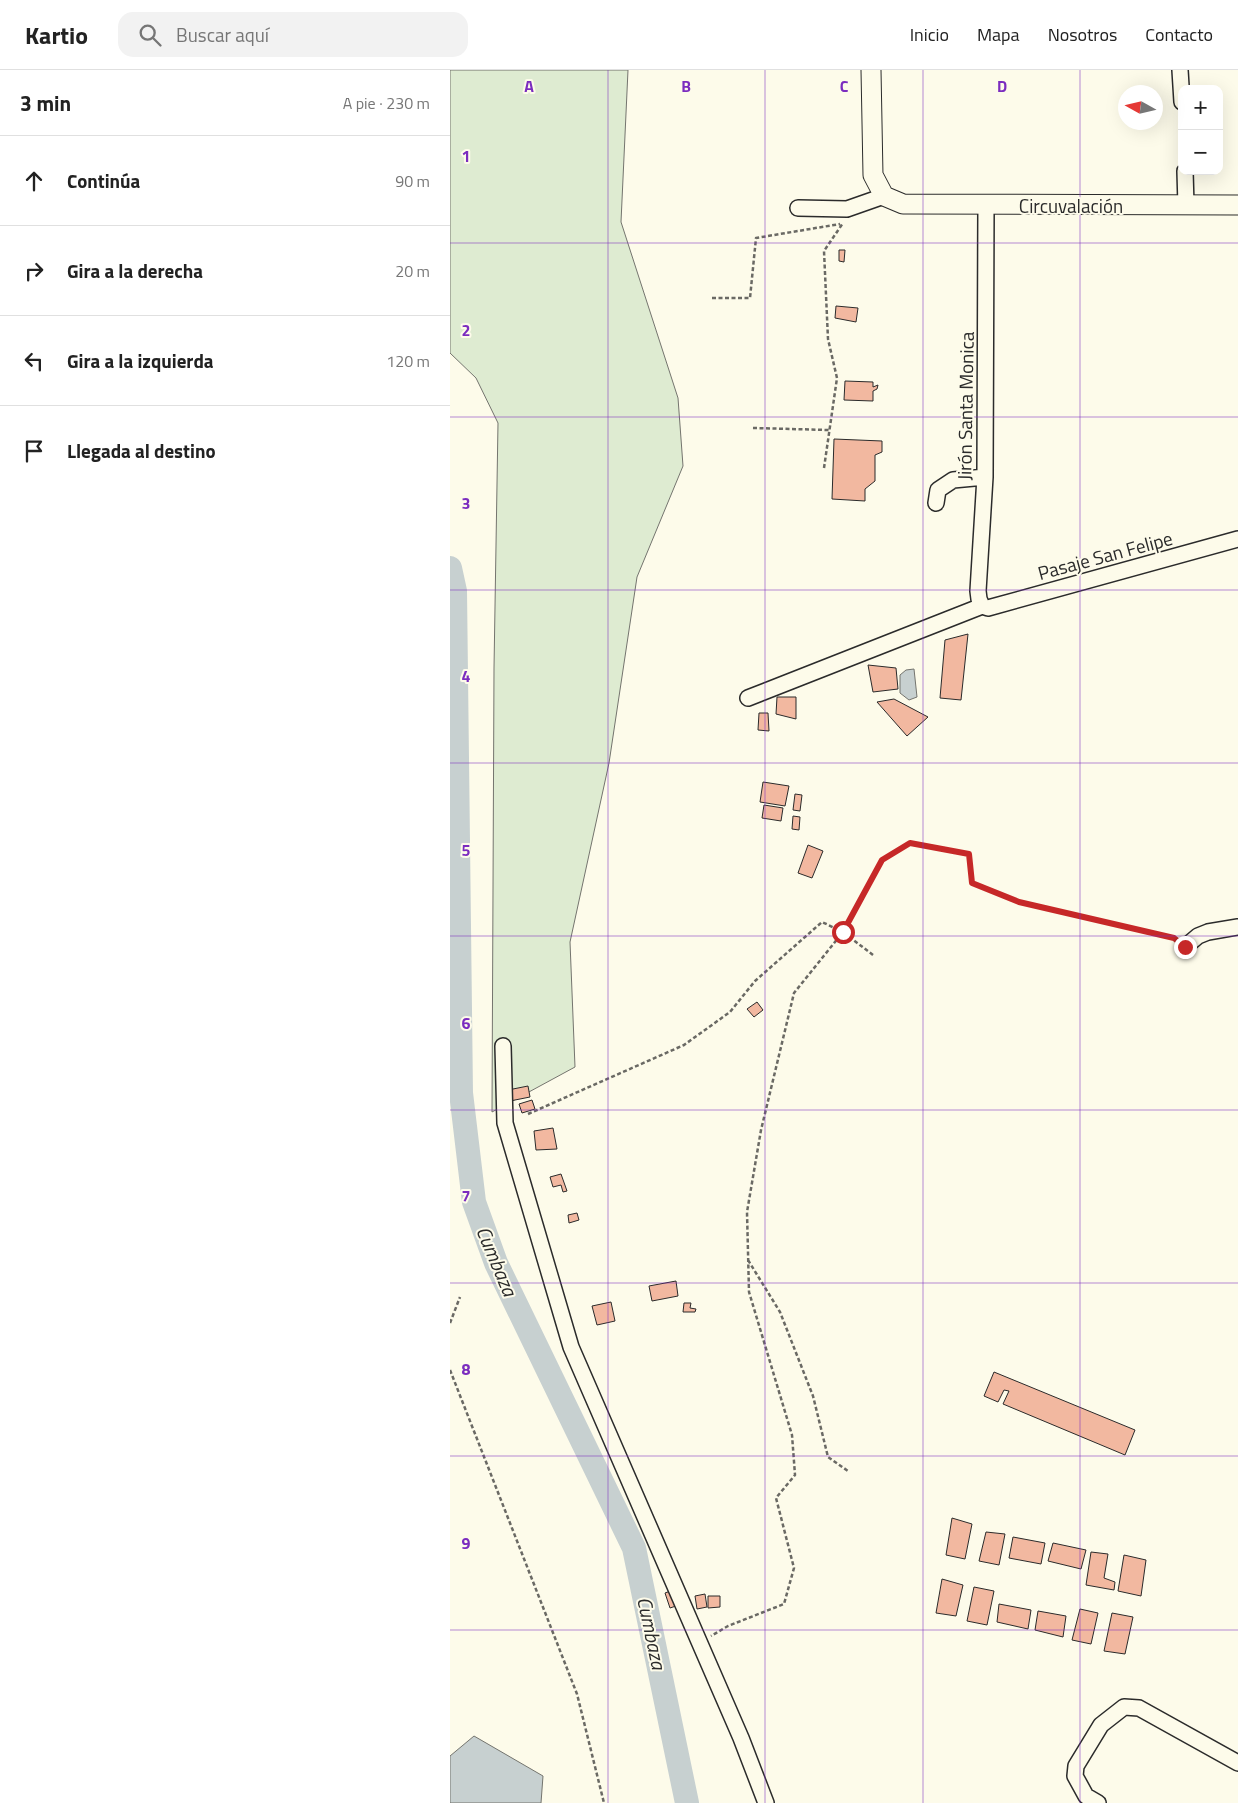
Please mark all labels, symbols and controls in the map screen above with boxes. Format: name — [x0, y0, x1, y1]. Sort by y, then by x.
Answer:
search box — [118, 12, 468, 57]
text: Kartio — [25, 17, 88, 53]
text: Buscar aquí — [176, 20, 269, 49]
icon: search — [136, 21, 164, 49]
text: Inicio — [910, 21, 949, 48]
text: Mapa — [977, 21, 1020, 48]
text: Nosotros — [1048, 21, 1117, 48]
text: Contacto — [1145, 21, 1213, 48]
text: A — [524, 74, 534, 98]
text: B — [681, 74, 691, 98]
text: C — [840, 74, 849, 98]
text: D — [997, 74, 1007, 98]
north arrow — [1118, 85, 1163, 130]
map controls — [1178, 85, 1223, 175]
button: + — [1178, 85, 1223, 130]
text: 3 min — [20, 87, 71, 119]
text: A pie · 230 m — [343, 91, 430, 115]
button: − — [1178, 130, 1223, 175]
text: 1 — [462, 144, 470, 168]
text: Continúa — [67, 166, 140, 195]
icon: ahead — [20, 167, 48, 195]
text: 90 m — [395, 169, 430, 193]
street label: Circuvalación — [1019, 191, 1123, 220]
text: Gira a la derecha — [67, 256, 203, 285]
icon: right — [20, 257, 48, 285]
text: 20 m — [395, 259, 430, 283]
text: 2 — [462, 318, 470, 342]
street label: Jirón Santa Monica — [949, 331, 981, 481]
text: Gira a la izquierda — [67, 346, 214, 375]
icon: left — [20, 347, 48, 375]
text: 120 m — [386, 349, 430, 373]
text: Llegada al destino — [67, 436, 216, 465]
icon: arrive — [20, 437, 48, 465]
text: 3 — [462, 491, 470, 515]
street label: Pasaje San Felipe — [1034, 523, 1176, 587]
text: 4 — [462, 664, 471, 688]
text: 5 — [462, 838, 471, 862]
route start — [832, 921, 855, 944]
route end — [1174, 936, 1197, 959]
text: 6 — [462, 1011, 471, 1035]
text: 7 — [462, 1184, 470, 1208]
water label: Cumbaza — [468, 1221, 526, 1302]
text: 8 — [462, 1357, 471, 1381]
text: 9 — [462, 1531, 471, 1555]
water label: Cumbaza — [629, 1594, 675, 1673]

